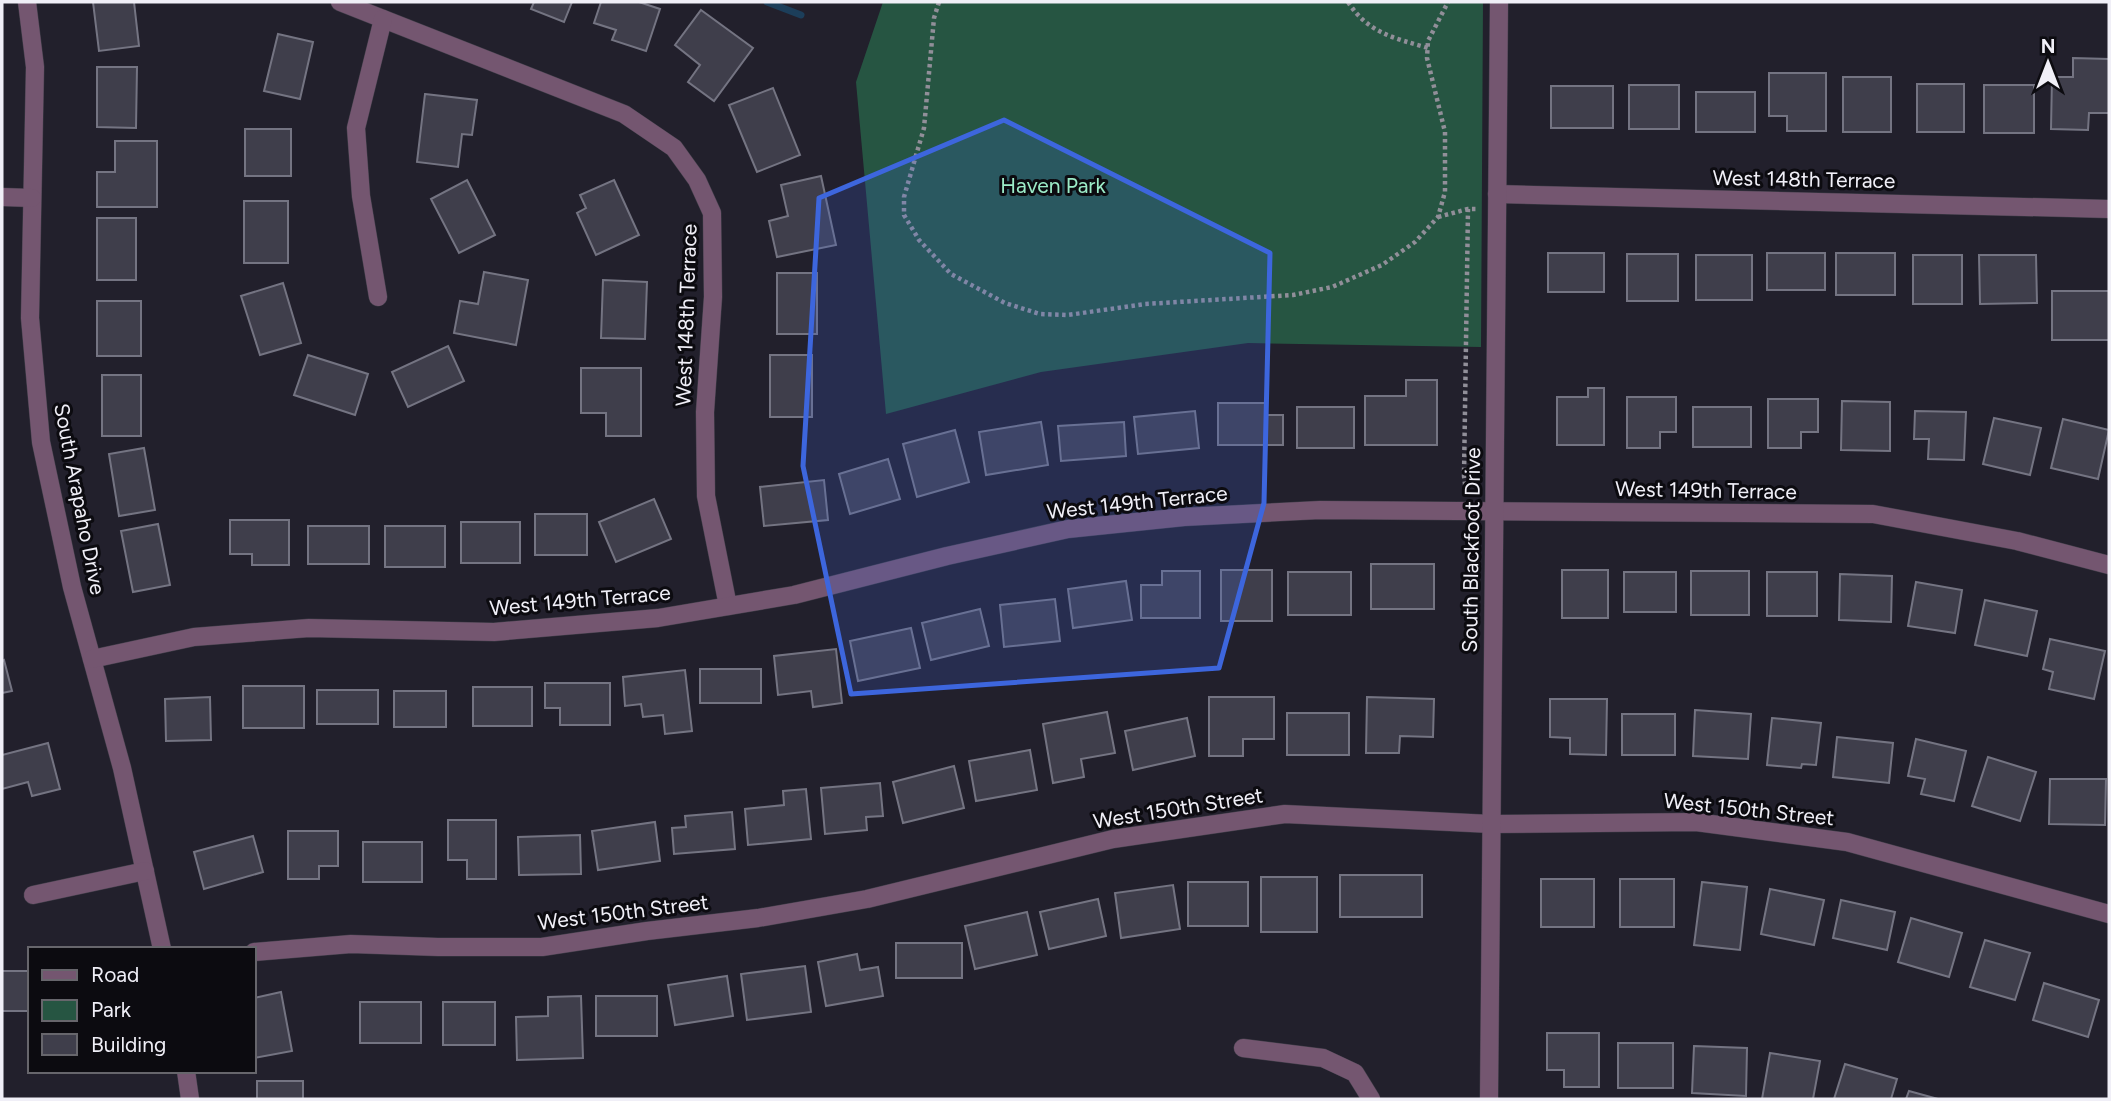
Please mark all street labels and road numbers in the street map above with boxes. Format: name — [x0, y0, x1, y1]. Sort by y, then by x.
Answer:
street label: West 148th Terrace — [1712, 165, 1896, 193]
street label: West 148th Terrace — [670, 223, 702, 407]
street label: South Arapaho Drive — [49, 401, 111, 597]
street label: South Blackfoot Drive — [1457, 447, 1485, 653]
street label: West 149th Terrace — [1615, 476, 1797, 504]
street label: West 149th Terrace — [1045, 480, 1229, 524]
street label: West 149th Terrace — [488, 580, 672, 620]
street label: West 150th Street — [1091, 782, 1265, 834]
street label: West 150th Street — [1662, 788, 1836, 830]
street label: West 150th Street — [536, 889, 710, 935]

